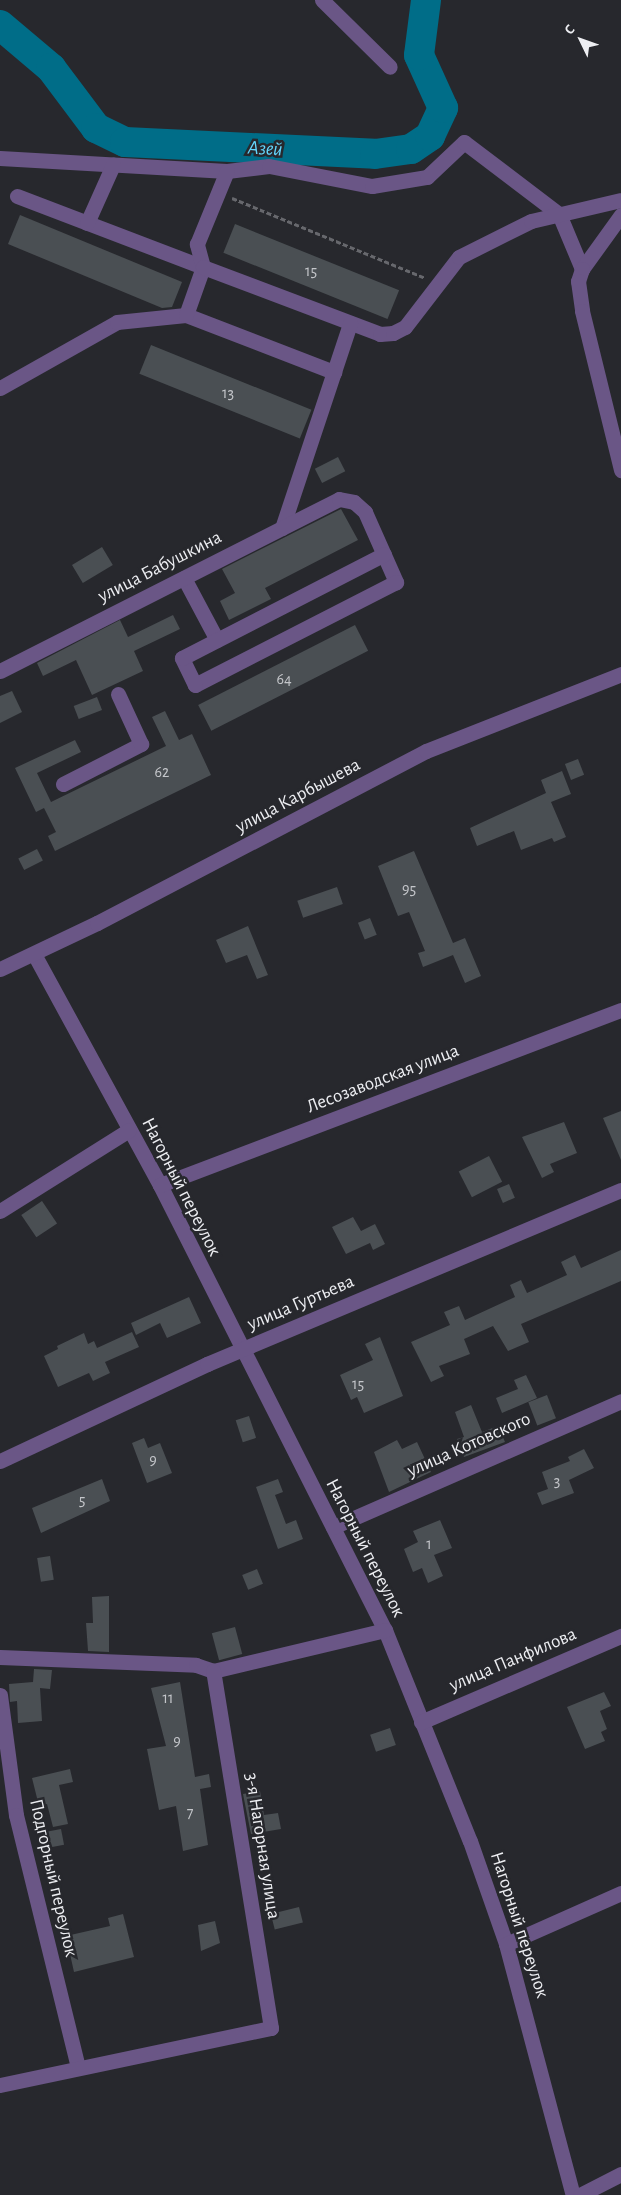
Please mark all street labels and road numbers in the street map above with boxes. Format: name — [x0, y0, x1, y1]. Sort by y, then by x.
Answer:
street label: улица Бабушкина — [94, 526, 226, 608]
street label: улица Карбышева — [232, 754, 364, 838]
street label: Лесозаводская улица — [304, 1039, 462, 1119]
street label: Нагорный переулок — [136, 1114, 226, 1260]
street label: улица Гуртьева — [244, 1270, 358, 1336]
street label: улица Котовского — [404, 1408, 534, 1482]
street label: Нагорный переулок — [320, 1475, 410, 1621]
street label: улица Панфилова — [446, 1623, 580, 1697]
street label: 3-я Нагорная улица — [239, 1771, 285, 1921]
street label: Подгорный переулок — [24, 1797, 82, 1959]
street label: Нагорный переулок — [485, 1849, 553, 2001]

